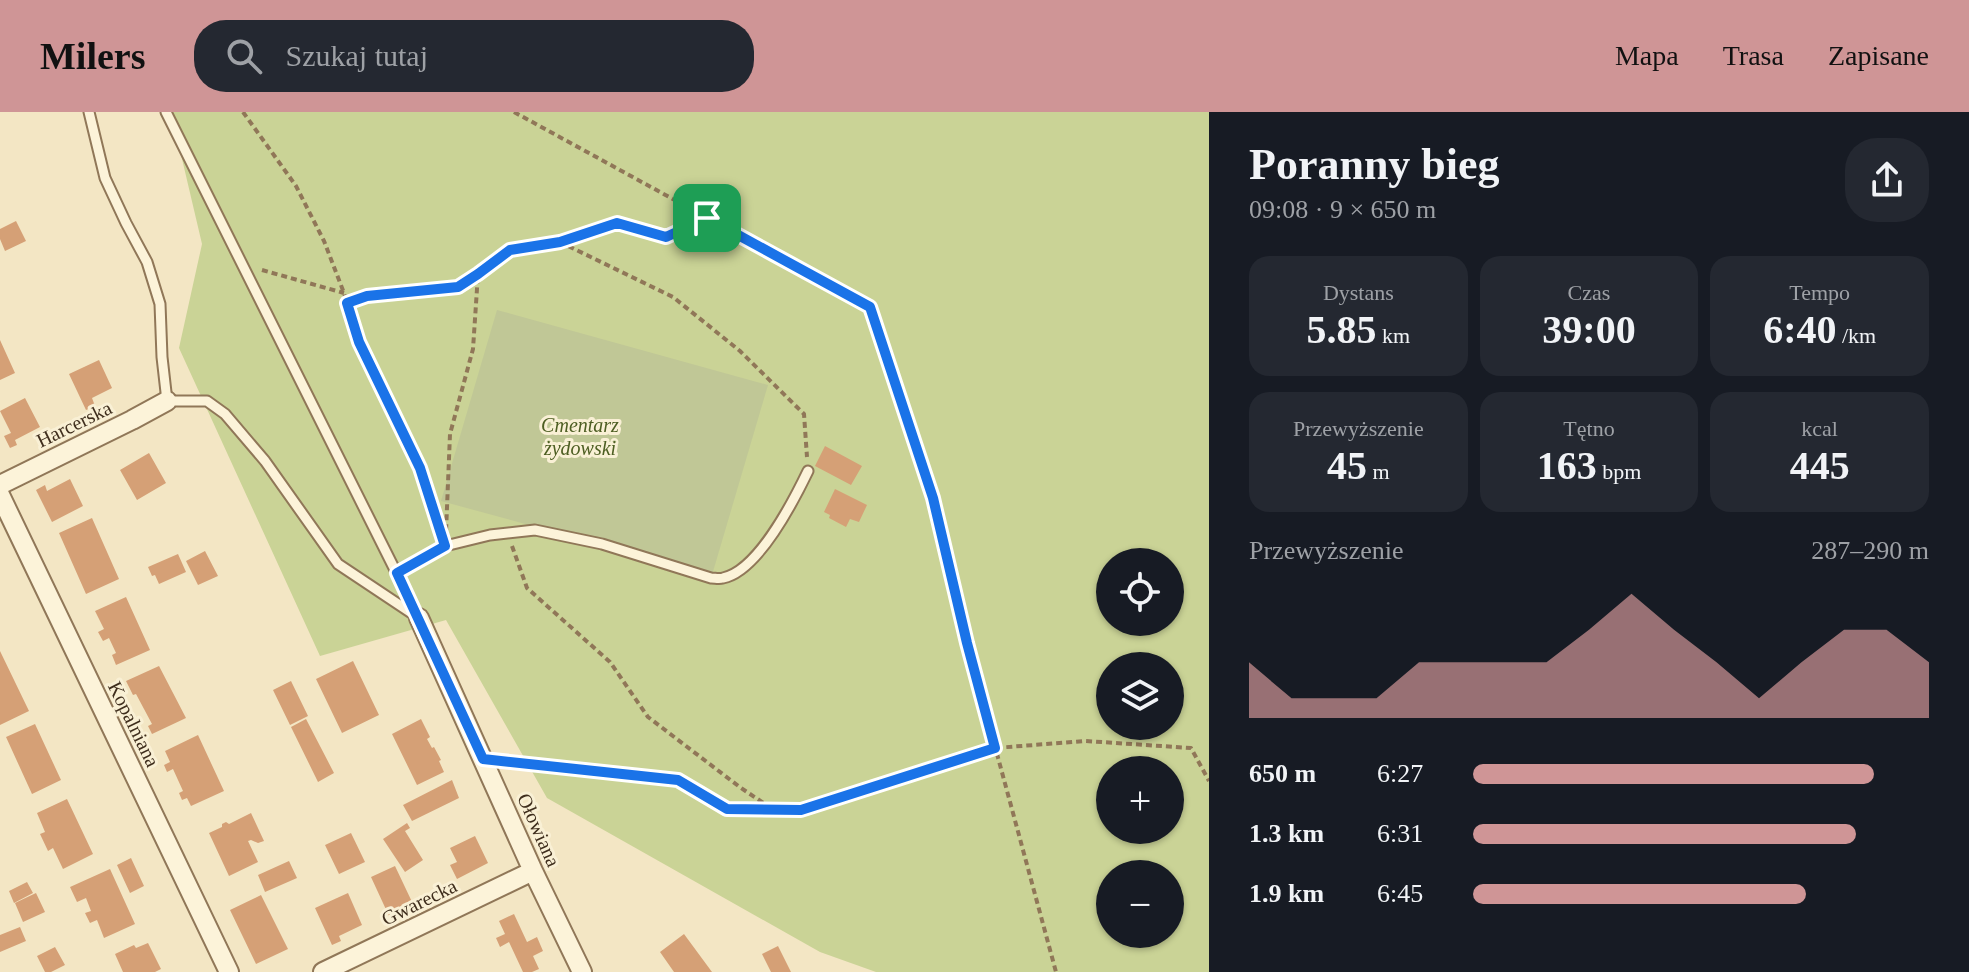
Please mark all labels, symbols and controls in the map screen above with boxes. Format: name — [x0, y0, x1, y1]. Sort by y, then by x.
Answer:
search box — [194, 20, 754, 92]
icon: search — [222, 34, 266, 78]
text: Milers — [40, 35, 146, 77]
text: Szukaj tutaj — [286, 39, 428, 72]
text: Mapa — [1615, 40, 1679, 71]
text: Trasa — [1723, 40, 1784, 71]
text: Zapisane — [1828, 40, 1929, 71]
button: share — [1845, 138, 1929, 222]
text: Poranny bieg — [1249, 140, 1500, 189]
pin — [673, 184, 741, 252]
text: 09:08 · 9 × 650 m — [1249, 195, 1436, 224]
icon: arrive — [685, 196, 729, 240]
text: Dystans — [1323, 280, 1394, 305]
text: Czas — [1568, 280, 1610, 305]
text: Tempo — [1789, 280, 1850, 305]
text: 5.85 — [1307, 307, 1377, 352]
text: 39:00 — [1542, 307, 1636, 352]
text: 6:40 — [1763, 307, 1836, 352]
text: km — [1377, 323, 1410, 348]
text: /km — [1836, 323, 1876, 348]
street label: Harcerska — [33, 396, 115, 452]
park label: Cmentarz żydowski — [541, 414, 619, 460]
text: Przewyższenie — [1293, 416, 1424, 441]
text: Tętno — [1563, 416, 1615, 441]
text: kcal — [1801, 416, 1838, 441]
text: 45 — [1327, 443, 1367, 488]
text: 163 — [1537, 443, 1597, 488]
text: 445 — [1790, 443, 1850, 488]
text: m — [1367, 459, 1390, 484]
text: bpm — [1597, 459, 1641, 484]
text: Przewyższenie — [1249, 536, 1403, 565]
text: 287–290 m — [1811, 536, 1929, 565]
map controls — [1096, 548, 1184, 948]
button: locate — [1096, 548, 1184, 636]
button: layers — [1096, 652, 1184, 740]
street label: Kopalniana — [103, 678, 164, 771]
button: + — [1096, 756, 1184, 844]
text: 650 m — [1249, 759, 1316, 788]
text: 6:27 — [1377, 759, 1423, 788]
street label: Ołowiana — [513, 790, 565, 870]
text: 1.3 km — [1249, 819, 1324, 848]
text: 6:31 — [1377, 819, 1423, 848]
button: − — [1096, 860, 1184, 948]
street label: Gwarecka — [378, 874, 460, 930]
text: 1.9 km — [1249, 879, 1324, 908]
text: 6:45 — [1377, 879, 1423, 908]

